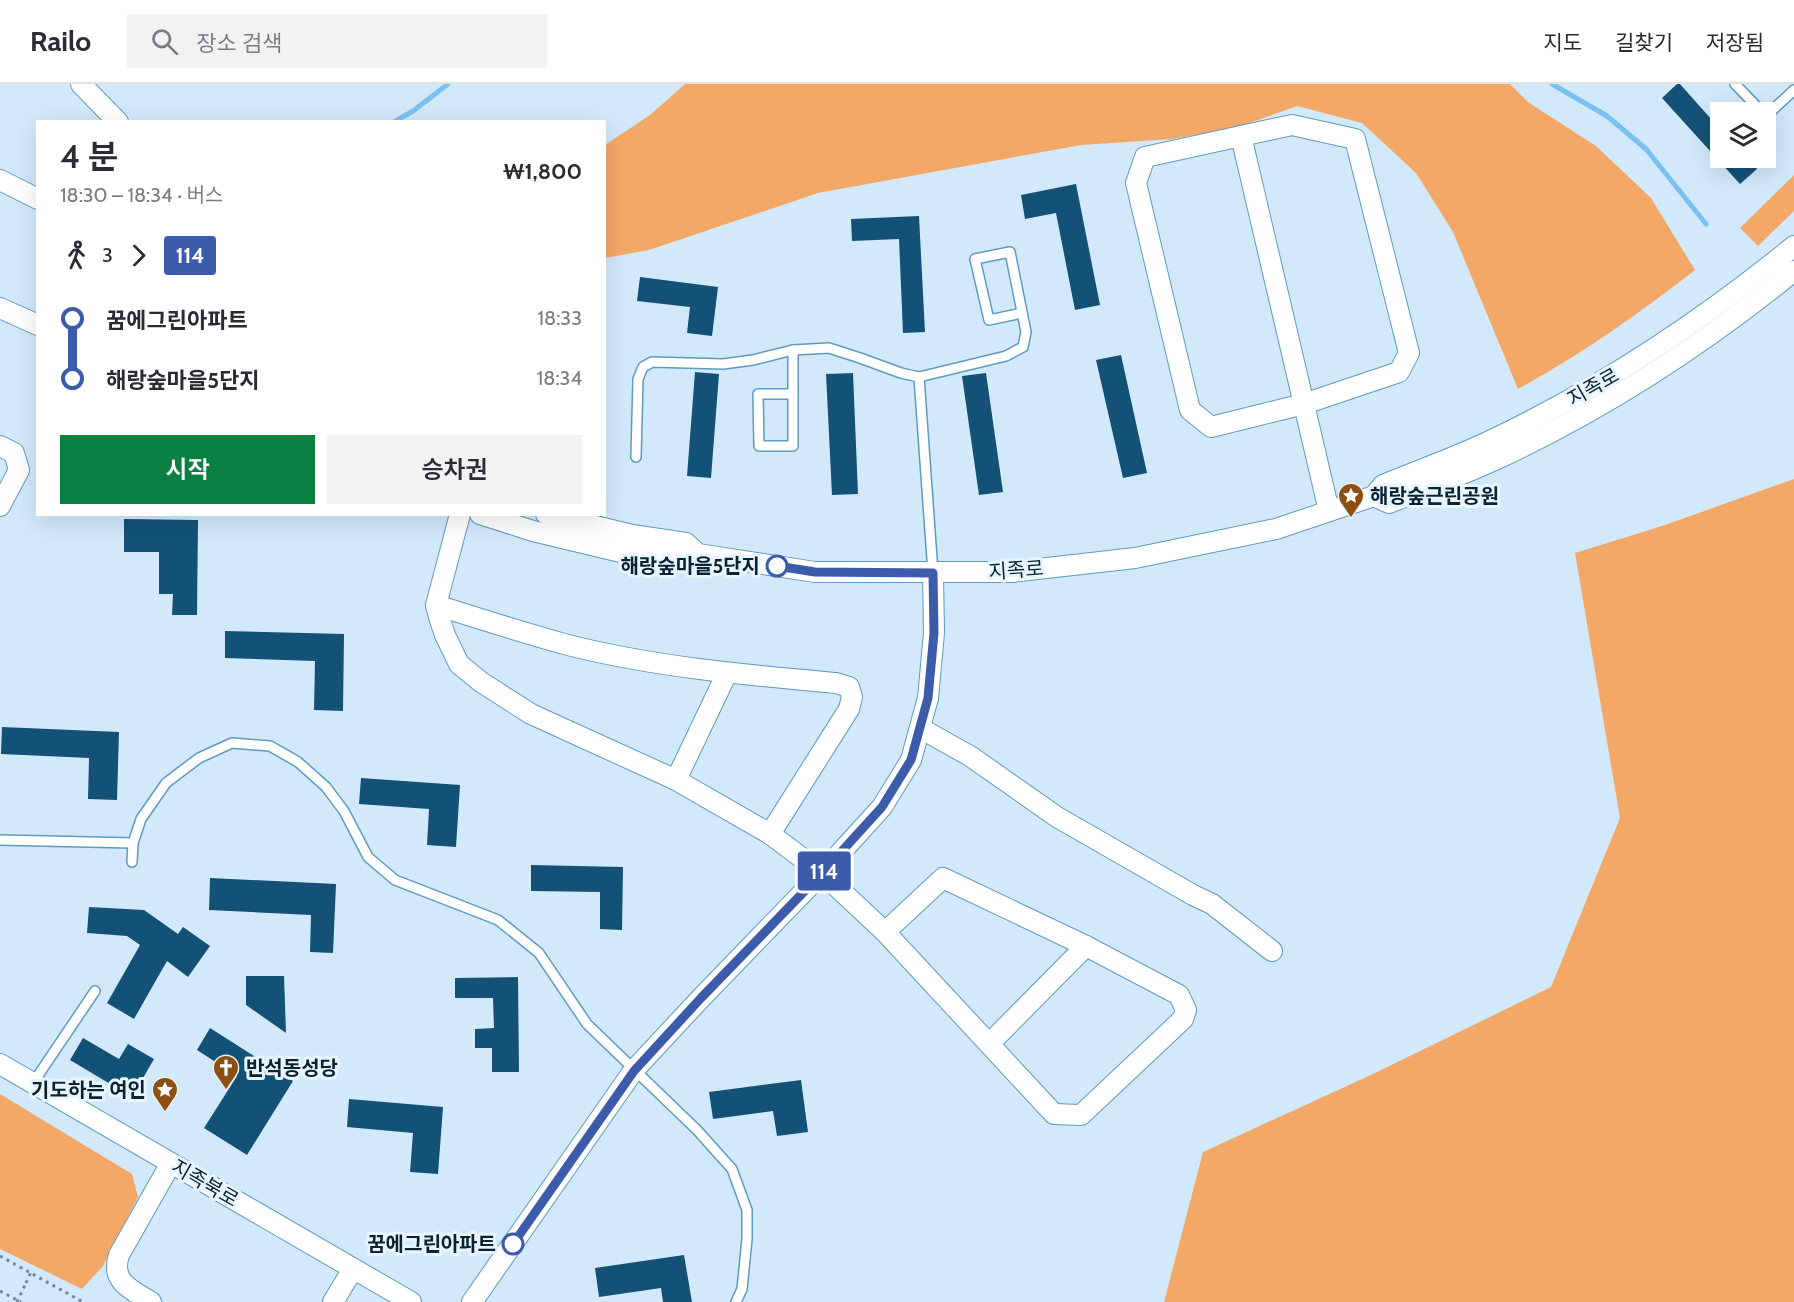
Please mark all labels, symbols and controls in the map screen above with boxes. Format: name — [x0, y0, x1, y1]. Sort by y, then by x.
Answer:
search box — [127, 14, 547, 68]
text: Railo — [30, 24, 91, 58]
icon: search — [148, 25, 181, 58]
text: 장소 검색 — [196, 30, 282, 57]
text: 지도 — [1543, 30, 1582, 55]
text: 길찾기 — [1615, 30, 1673, 55]
text: 저장됨 — [1706, 30, 1764, 55]
map controls — [1710, 102, 1776, 168]
button: layers — [1710, 102, 1776, 168]
text: 4 분 — [60, 136, 118, 176]
text: ₩1,800 — [503, 158, 582, 185]
text: 18:30 – 18:34 · 버스 — [60, 183, 223, 207]
icon: walk — [60, 239, 93, 272]
icon: forward — [122, 239, 155, 272]
text: 3 — [102, 243, 113, 267]
text: 114 — [176, 243, 204, 268]
text: 18:33 — [538, 306, 582, 330]
text: 꿈에그린아파트 — [106, 307, 248, 334]
street label: 지족로 — [1563, 363, 1623, 411]
text: 18:34 — [537, 366, 582, 390]
text: 해랑숲마을5단지 — [106, 367, 260, 394]
button: 시작 — [60, 435, 315, 504]
button: 승차권 — [327, 435, 582, 504]
place icon: 해랑숲근린공원 — [1336, 481, 1366, 519]
place label: 해랑숲근린공원 — [1370, 484, 1499, 508]
place label: 해랑숲마을5단지 — [620, 554, 760, 578]
marker: 해랑숲마을5단지 — [766, 555, 788, 577]
street label: 지족로 — [988, 556, 1044, 584]
line badge: 114 — [790, 852, 858, 890]
text: 114 — [810, 859, 838, 884]
church icon: 반석동성당 — [211, 1053, 241, 1091]
place label: 반석동성당 — [246, 1056, 338, 1080]
place icon: 기도하는 여인 — [150, 1075, 180, 1113]
place label: 기도하는 여인 — [31, 1078, 146, 1102]
street label: 지족북로 — [167, 1154, 243, 1212]
place label: 꿈에그린아파트 — [367, 1232, 496, 1256]
marker: 꿈에그린아파트 — [502, 1233, 524, 1255]

